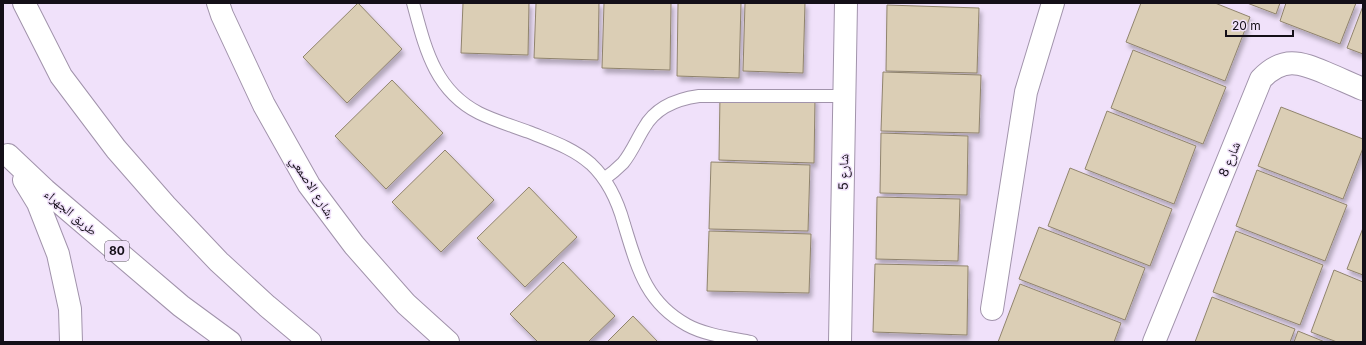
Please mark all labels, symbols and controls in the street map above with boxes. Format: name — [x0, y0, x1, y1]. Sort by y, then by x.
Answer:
scale bar — [1226, 12, 1293, 38]
text: 20 m — [1232, 18, 1261, 33]
street label: شارع 8 — [1215, 139, 1245, 180]
street label: شارع الاصمعي، — [284, 153, 339, 223]
street label: شارع 5 — [835, 154, 853, 190]
street label: طريق الجهراء — [41, 185, 101, 239]
road number: 80 — [105, 241, 129, 261]

